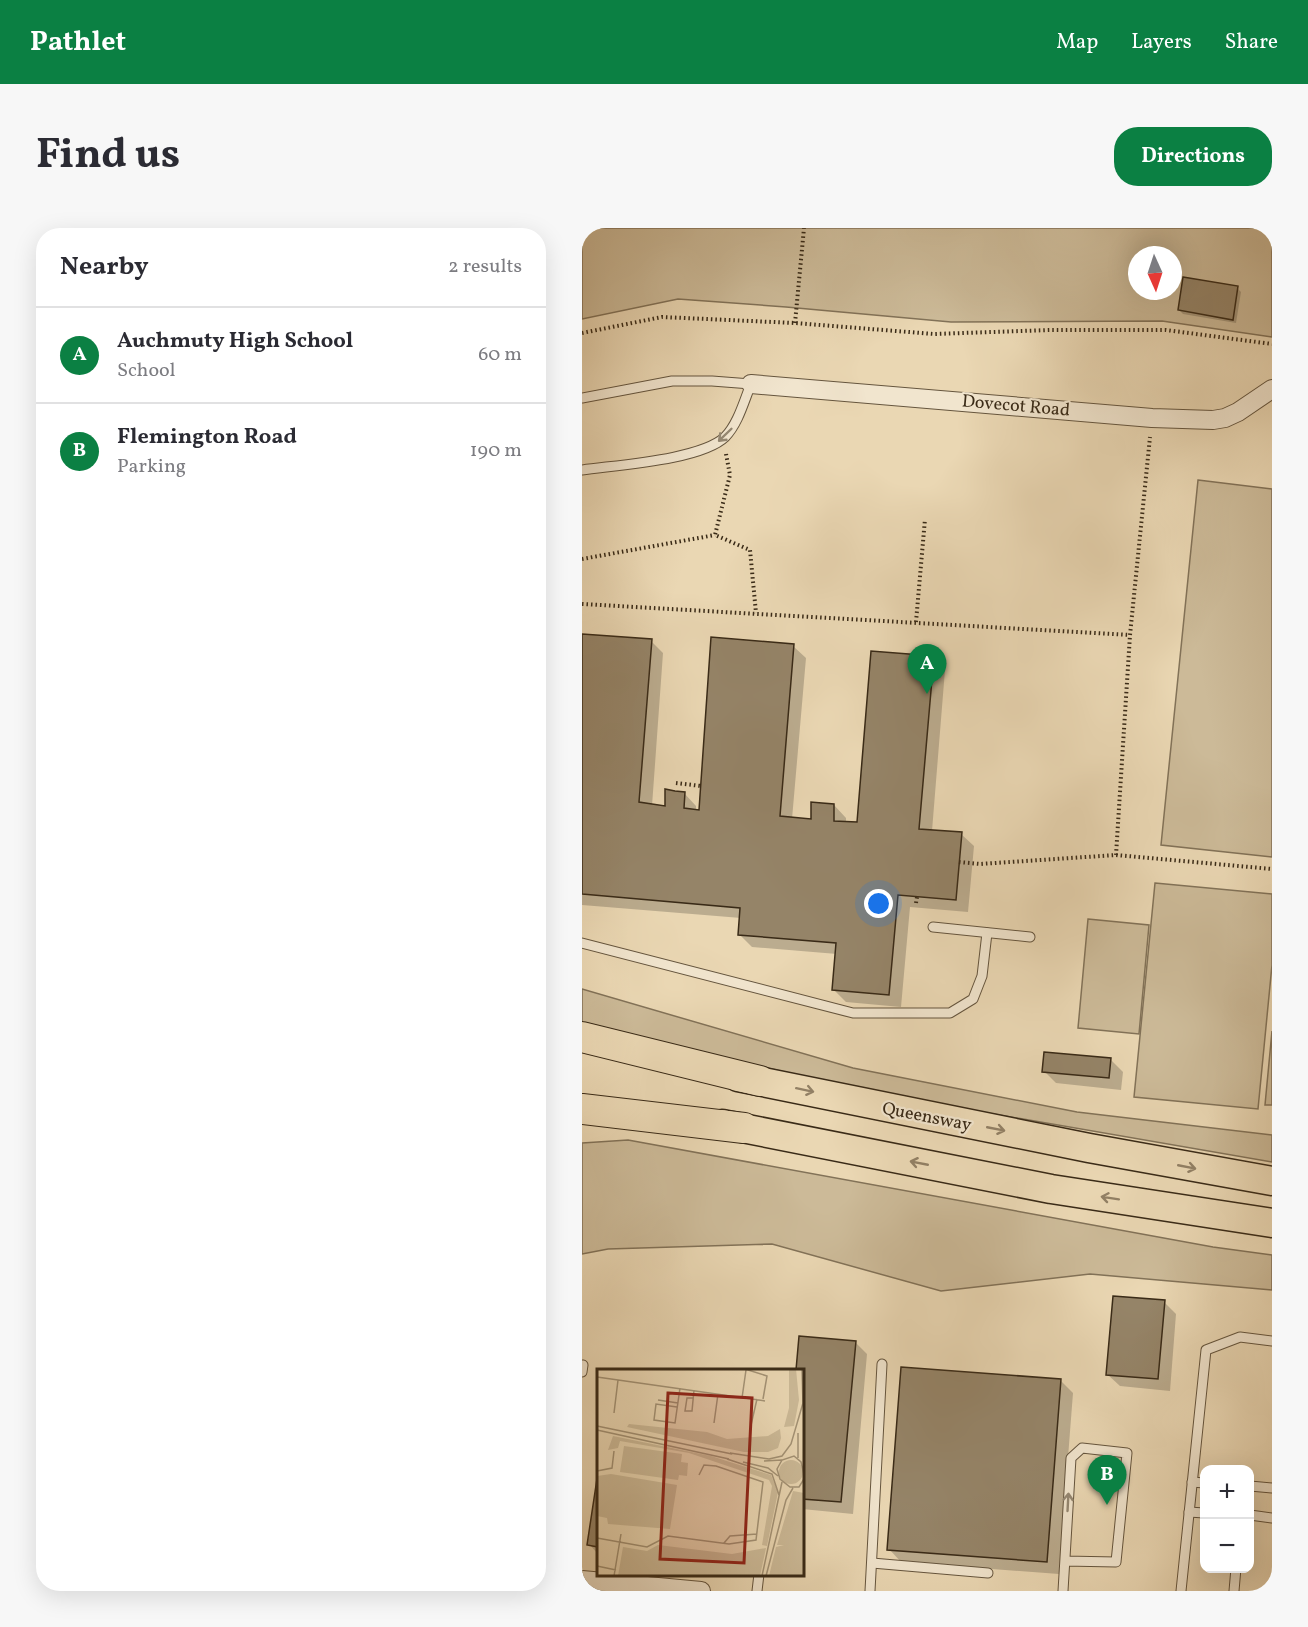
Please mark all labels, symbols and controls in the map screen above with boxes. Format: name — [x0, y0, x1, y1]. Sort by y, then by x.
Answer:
text: Pathlet — [30, 23, 126, 62]
text: Map — [1056, 28, 1098, 57]
text: Layers — [1131, 28, 1192, 57]
text: Share — [1225, 28, 1278, 57]
text: Find us — [36, 127, 180, 186]
button: Directions — [1114, 127, 1272, 186]
north arrow — [1128, 246, 1182, 300]
text: Nearby — [60, 249, 149, 285]
text: 2 results — [448, 253, 522, 281]
text: Auchmuty High School — [117, 326, 353, 357]
text: A — [72, 341, 87, 369]
text: 60 m — [478, 341, 522, 369]
text: School — [117, 357, 175, 385]
street label: Dovecot Road — [961, 389, 1071, 424]
text: Flemington Road — [117, 422, 297, 453]
one-way arrow — [718, 427, 733, 442]
text: B — [73, 437, 86, 465]
text: 190 m — [470, 437, 522, 465]
text: Parking — [117, 453, 186, 481]
pin: A — [908, 644, 946, 694]
your location — [864, 889, 893, 918]
one-way arrow — [795, 1085, 814, 1096]
street label: Queensway — [880, 1097, 974, 1138]
one-way arrow — [986, 1124, 1005, 1135]
one-way arrow — [909, 1157, 929, 1168]
one-way arrow — [1177, 1162, 1197, 1173]
one-way arrow — [1101, 1193, 1121, 1204]
inset map — [597, 1369, 804, 1576]
pin: B — [1088, 1456, 1126, 1505]
map controls — [1200, 1465, 1254, 1573]
button: + — [1200, 1465, 1254, 1519]
one-way arrow — [1063, 1493, 1074, 1513]
button: − — [1200, 1519, 1254, 1573]

